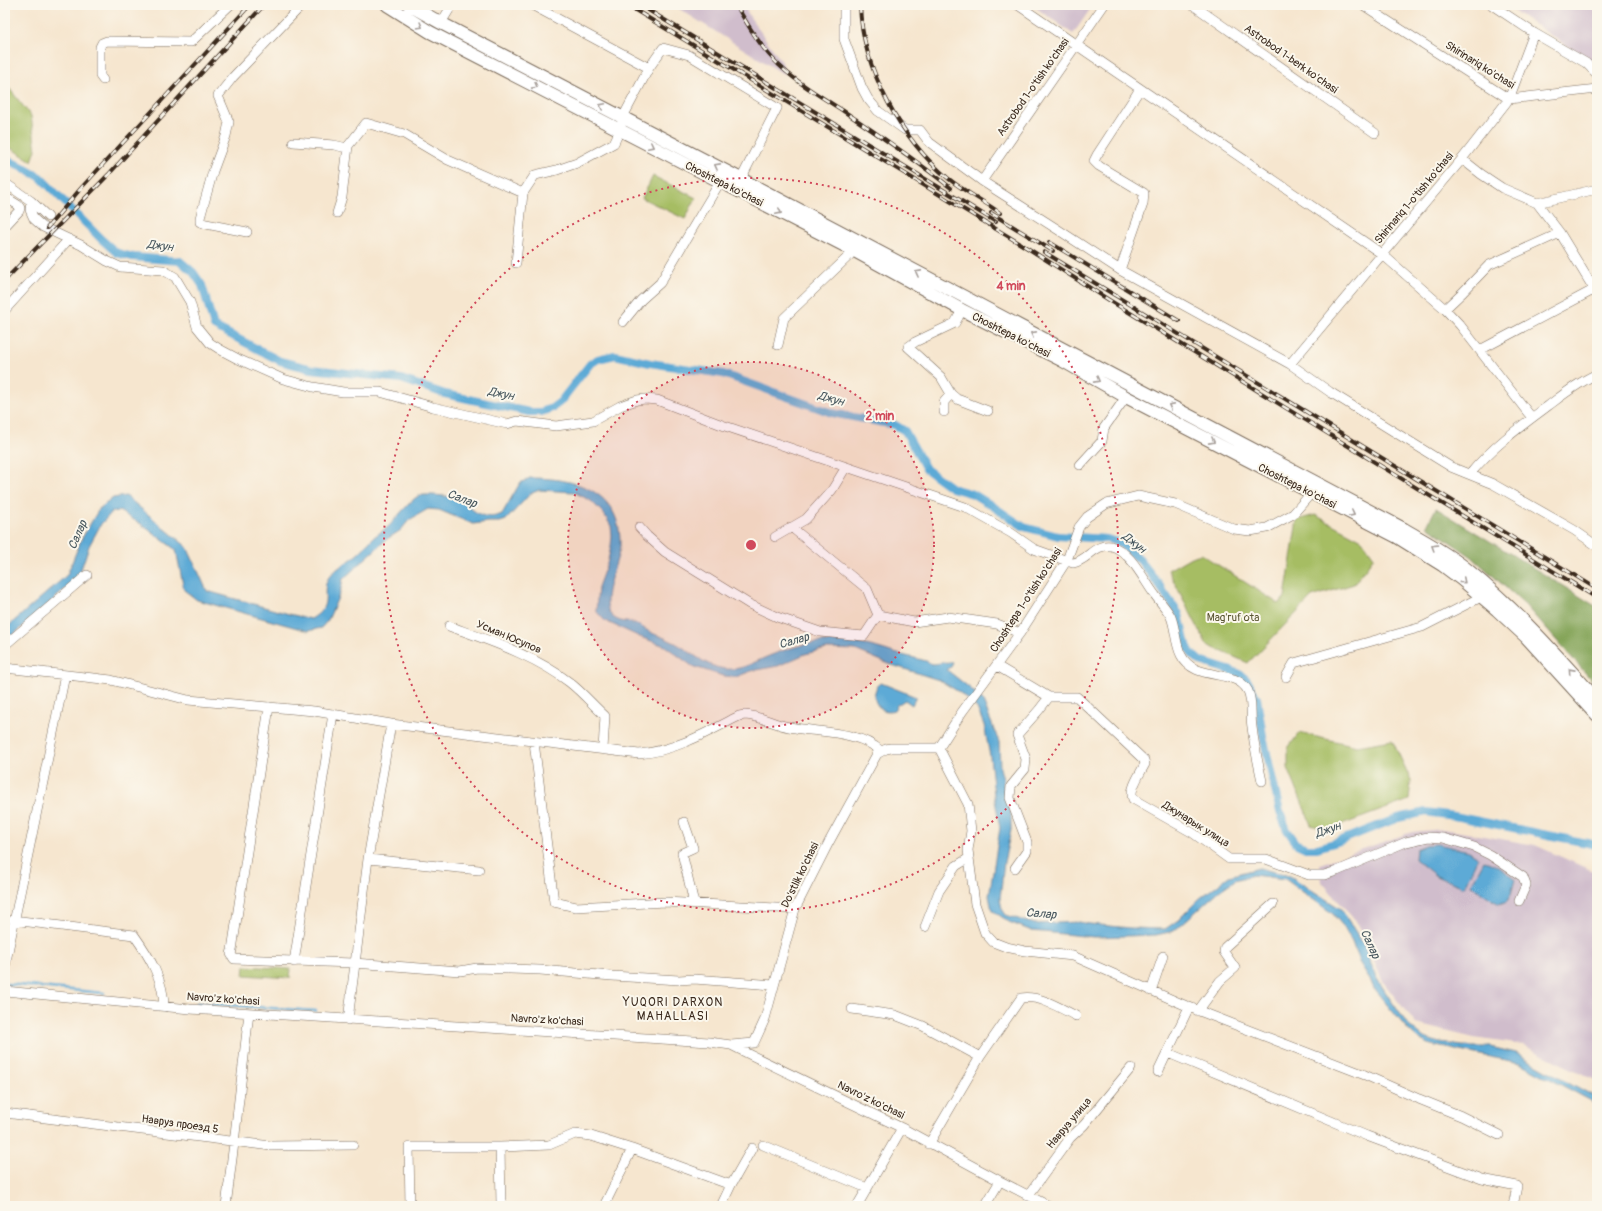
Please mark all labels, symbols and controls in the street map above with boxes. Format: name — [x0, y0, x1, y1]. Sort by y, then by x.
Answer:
one-way arrow — [416, 21, 423, 28]
street label: Astrobod 1-berk ko'chasi — [1242, 22, 1340, 96]
street label: Astrobod 1-o'tish ko'chasi — [994, 36, 1072, 138]
street label: Shirinariq ko'chasi — [1443, 38, 1517, 92]
one-way arrow — [531, 82, 539, 89]
one-way arrow — [598, 103, 606, 111]
one-way arrow — [647, 141, 654, 149]
street label: Shirinariq 1-o'tish ko'chasi — [1372, 150, 1456, 246]
street label: Choshtepa ko'chasi — [683, 159, 765, 209]
one-way arrow — [714, 164, 721, 171]
one-way arrow — [774, 208, 782, 215]
water label: Джун — [145, 237, 175, 255]
one-way arrow — [915, 270, 923, 278]
text: 4 min — [995, 279, 1026, 294]
street label: Choshtepa ko'chasi — [970, 310, 1052, 360]
one-way arrow — [1030, 331, 1038, 338]
one-way arrow — [1093, 376, 1100, 383]
water label: Джун — [486, 384, 516, 404]
water label: Джун — [815, 388, 847, 410]
one-way arrow — [1168, 404, 1175, 411]
text: 2 min — [866, 409, 895, 424]
one-way arrow — [1207, 436, 1215, 444]
street label: Choshtepa ko'chasi — [1256, 461, 1338, 511]
water label: Салар — [445, 487, 480, 512]
one-way arrow — [1348, 509, 1355, 516]
water label: Салар — [65, 517, 92, 552]
water label: Джун — [1118, 528, 1150, 558]
centre of rings — [744, 538, 758, 552]
street label: Choshtepa 1-o'tish ko'chasi — [987, 545, 1065, 655]
one-way arrow — [1431, 545, 1438, 552]
one-way arrow — [1458, 576, 1465, 583]
park label: Mag'ruf ota — [1207, 611, 1259, 624]
street label: Усман Юсупов — [475, 618, 543, 656]
water label: Салар — [777, 629, 812, 652]
one-way arrow — [1568, 668, 1576, 676]
street label: Джунарык улица — [1159, 798, 1232, 850]
water label: Джун — [1312, 818, 1344, 842]
street label: Do'stlik ko'chasi — [779, 840, 821, 910]
water label: Салар — [1025, 905, 1058, 923]
water label: Салар — [1357, 927, 1384, 962]
street label: Navro'z ko'chasi — [186, 990, 260, 1008]
district label: YUQORI DARXON MAHALLASI — [622, 995, 723, 1024]
street label: Navro'z ko'chasi — [510, 1012, 584, 1028]
street label: Navro'z ko'chasi — [835, 1078, 907, 1122]
street label: Навруз улица — [1044, 1095, 1094, 1151]
street label: Навруз проезд 5 — [141, 1112, 219, 1136]

